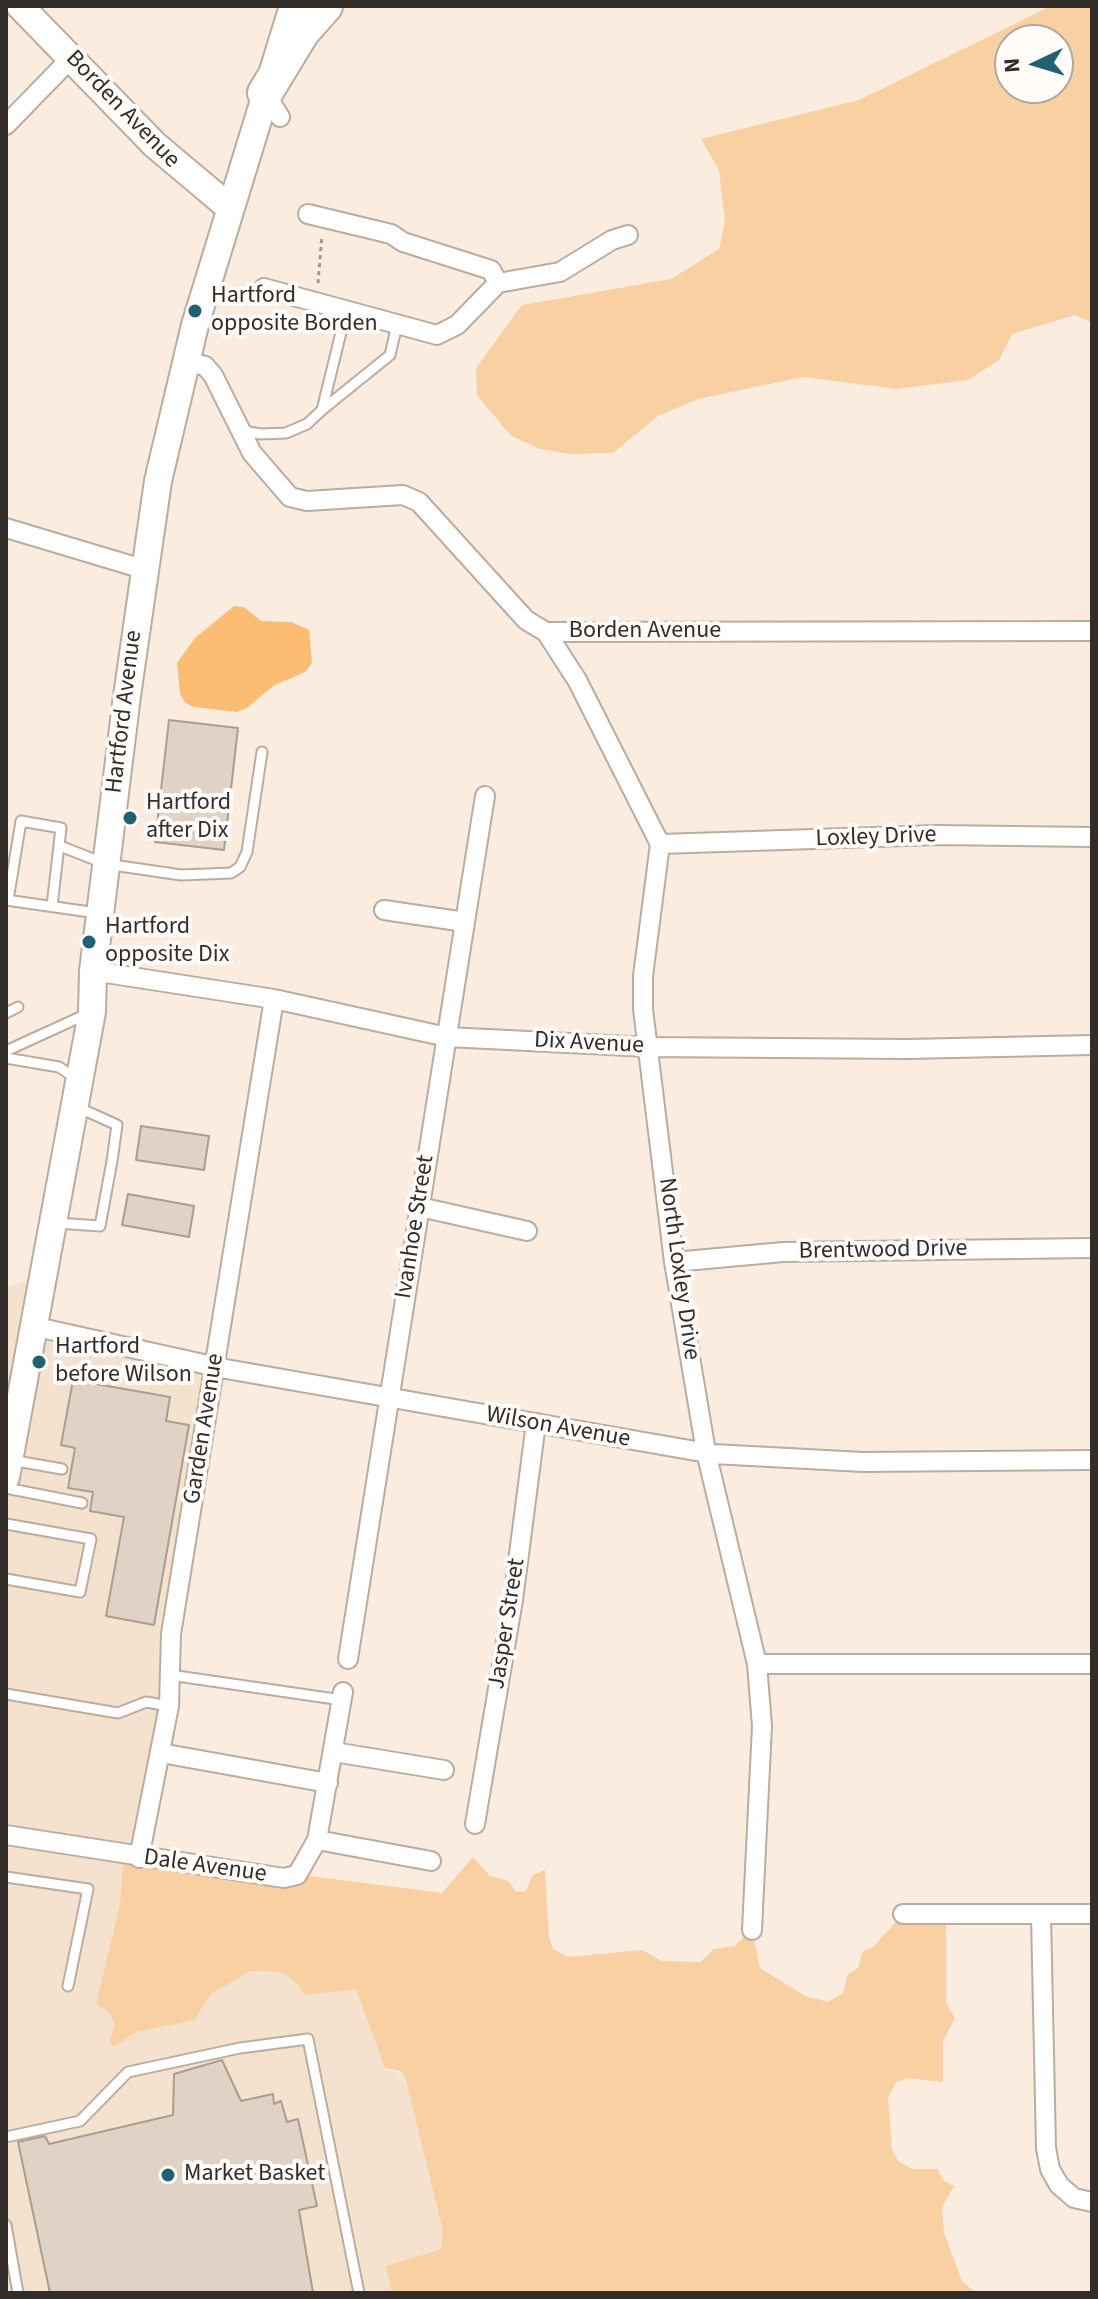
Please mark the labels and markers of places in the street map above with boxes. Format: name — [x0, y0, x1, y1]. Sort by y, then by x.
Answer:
place label: Hartford opposite Borden — [211, 283, 378, 339]
marker: Hartford opposite Borden — [186, 302, 204, 320]
place label: Hartford after Dix — [146, 790, 231, 846]
marker: Hartford after Dix — [121, 809, 139, 827]
place label: Hartford opposite Dix — [105, 914, 229, 970]
marker: Hartford opposite Dix — [80, 933, 98, 951]
place label: Hartford before Wilson — [55, 1334, 192, 1390]
marker: Hartford before Wilson — [30, 1353, 48, 1371]
place label: Market Basket — [184, 2161, 325, 2189]
marker: Market Basket — [159, 2166, 177, 2184]

